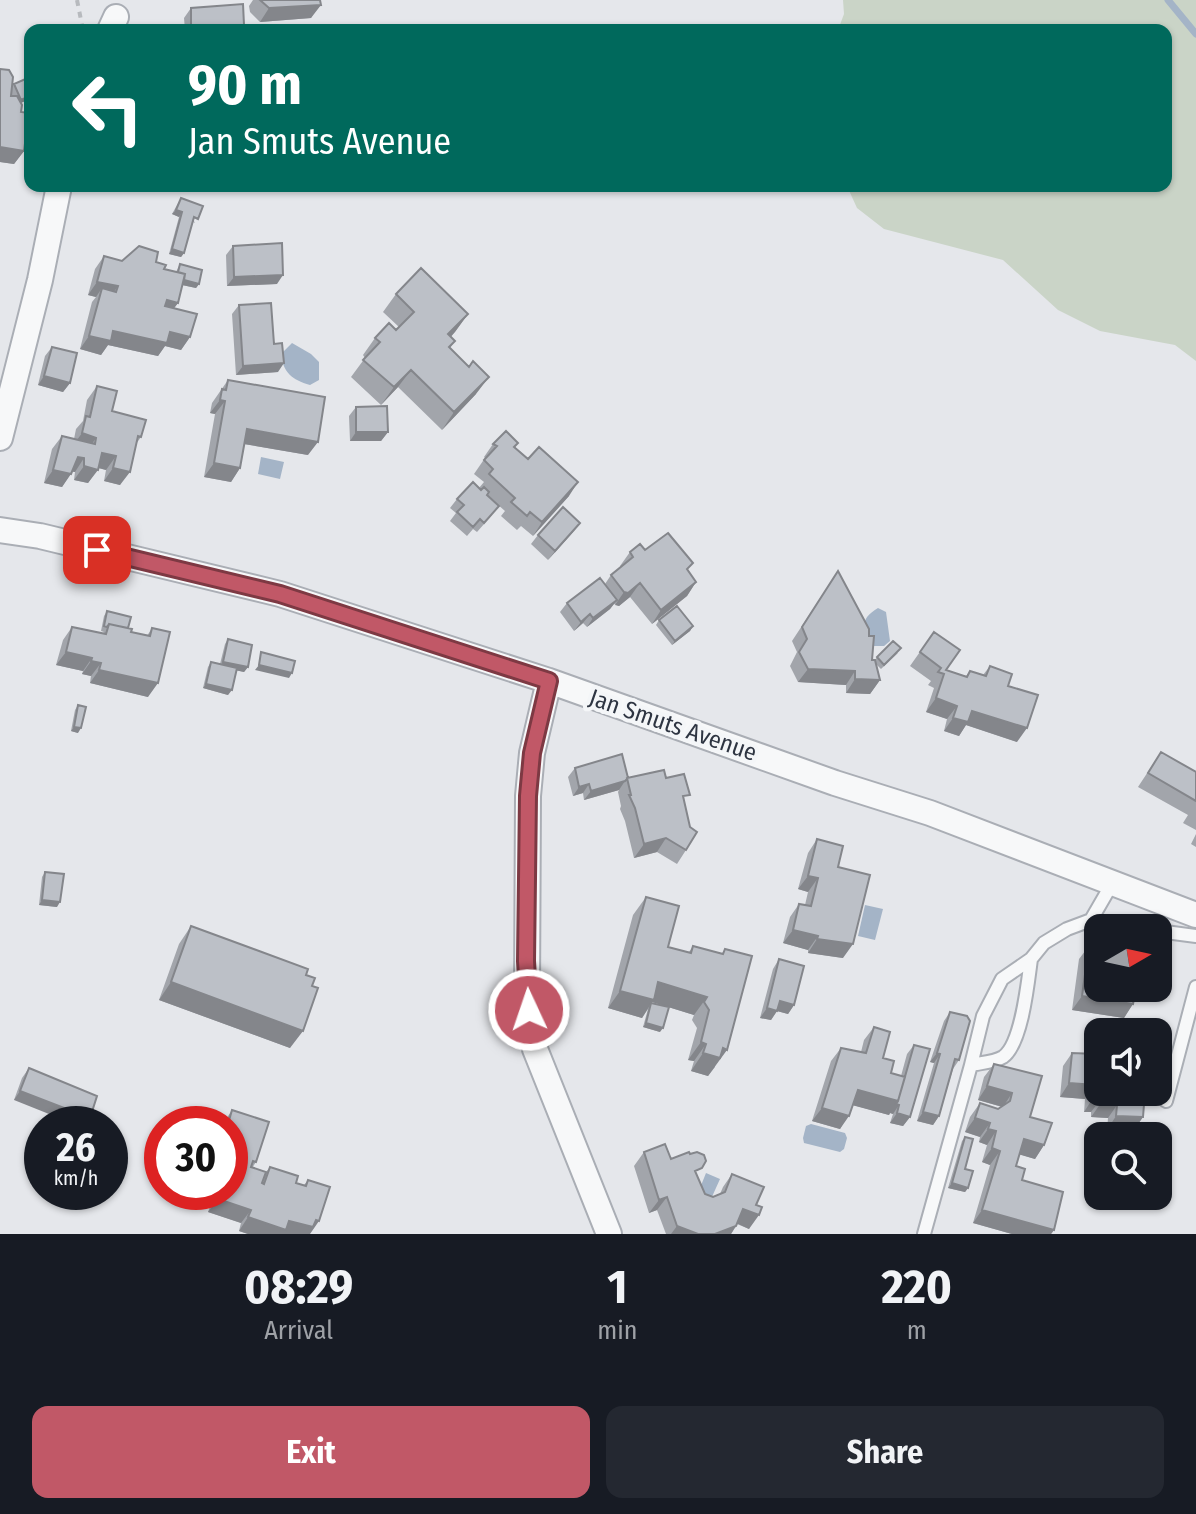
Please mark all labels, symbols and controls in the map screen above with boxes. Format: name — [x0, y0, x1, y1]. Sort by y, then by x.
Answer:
text: 90 m — [188, 52, 302, 119]
icon: left — [56, 56, 160, 160]
text: Jan Smuts Avenue — [188, 120, 451, 164]
pin — [63, 516, 131, 584]
icon: arrive — [75, 528, 119, 572]
street label: Jan Smuts Avenue — [586, 683, 760, 767]
north arrow — [1084, 914, 1172, 1002]
map controls — [1084, 914, 1172, 1210]
position arrow — [487, 968, 571, 1052]
button: sound — [1084, 1018, 1172, 1106]
speed limit sign: 30 — [144, 1106, 248, 1210]
button: search — [1084, 1122, 1172, 1210]
text: 26 — [56, 1124, 96, 1172]
text: km/h — [54, 1166, 98, 1190]
text: 08:29 — [244, 1258, 353, 1316]
text: 1 — [607, 1258, 627, 1316]
text: 220 — [881, 1258, 952, 1316]
text: Arrival — [264, 1315, 333, 1346]
text: min — [597, 1315, 637, 1346]
text: m — [907, 1315, 927, 1346]
button: Exit — [32, 1406, 590, 1498]
button: Share — [606, 1406, 1164, 1498]

